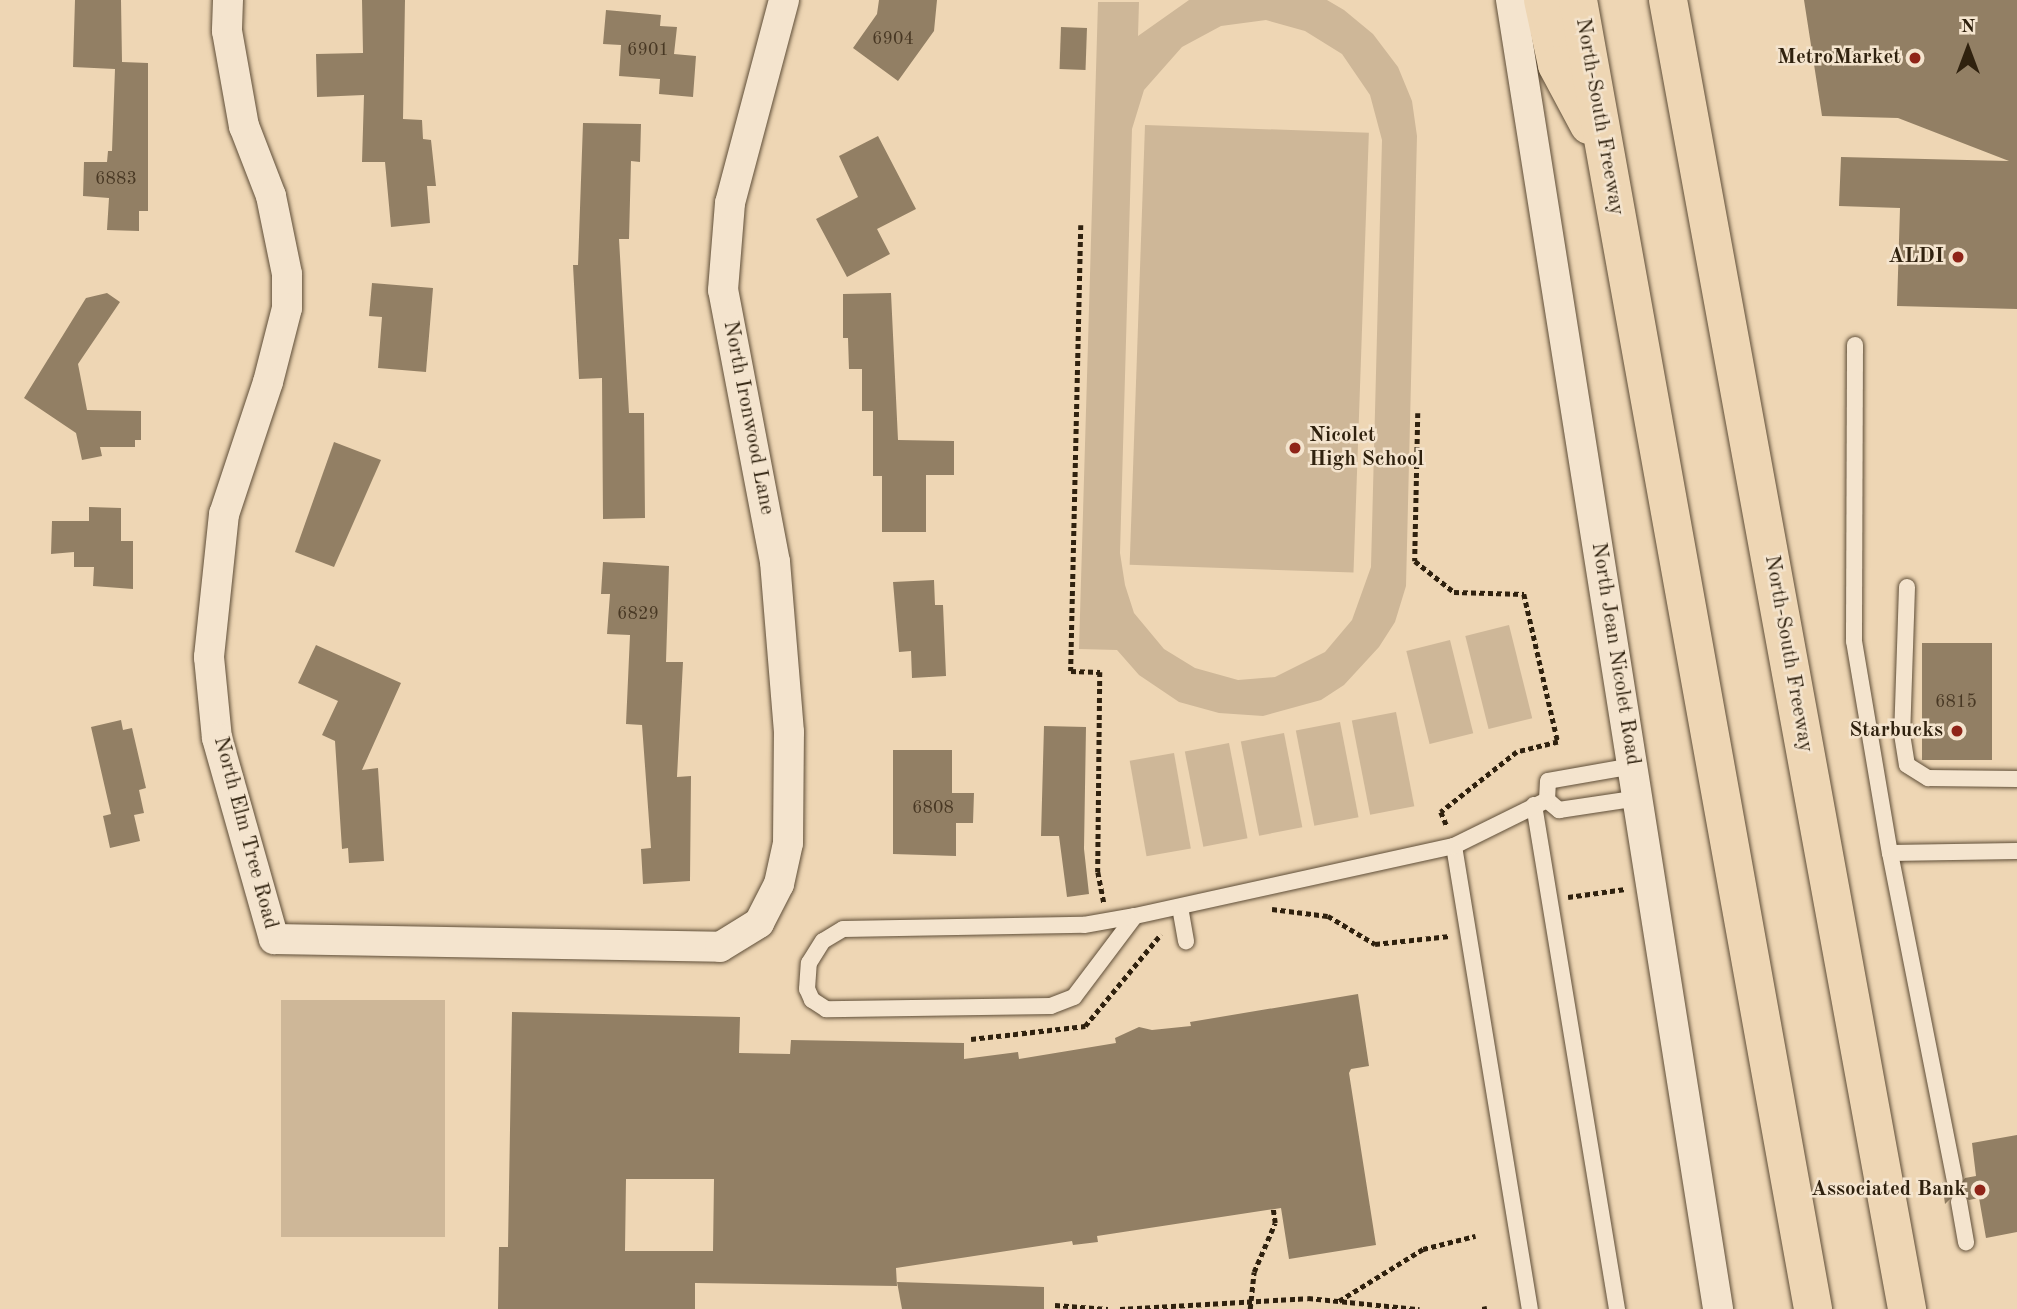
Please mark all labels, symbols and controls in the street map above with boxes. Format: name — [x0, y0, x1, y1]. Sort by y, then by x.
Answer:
north arrow — [1933, 14, 2003, 84]
street label: North-South Freeway — [1569, 16, 1629, 218]
text: N — [1961, 18, 1975, 37]
house number: 6904 — [872, 28, 914, 50]
house number: 6901 — [627, 39, 669, 61]
place label: MetroMarket — [1777, 45, 1901, 71]
marker: MetroMarket — [1907, 50, 1923, 66]
house number: 6883 — [95, 168, 137, 190]
place label: ALDI — [1888, 244, 1944, 270]
marker: ALDI — [1950, 249, 1966, 265]
street label: North Ironwood Lane — [717, 319, 779, 517]
place label: Nicolet High School — [1309, 423, 1424, 473]
marker: Nicolet High School — [1287, 440, 1303, 456]
street label: North Jean Nicolet Road — [1585, 541, 1645, 767]
street label: North-South Freeway — [1758, 553, 1818, 755]
house number: 6829 — [617, 603, 659, 625]
house number: 6815 — [1935, 691, 1977, 713]
place label: Starbucks — [1849, 718, 1943, 744]
marker: Starbucks — [1949, 723, 1965, 739]
street label: North Elm Tree Road — [207, 734, 283, 932]
house number: 6808 — [912, 797, 954, 819]
place label: Associated Bank — [1811, 1177, 1966, 1203]
marker: Associated Bank — [1972, 1182, 1988, 1198]

